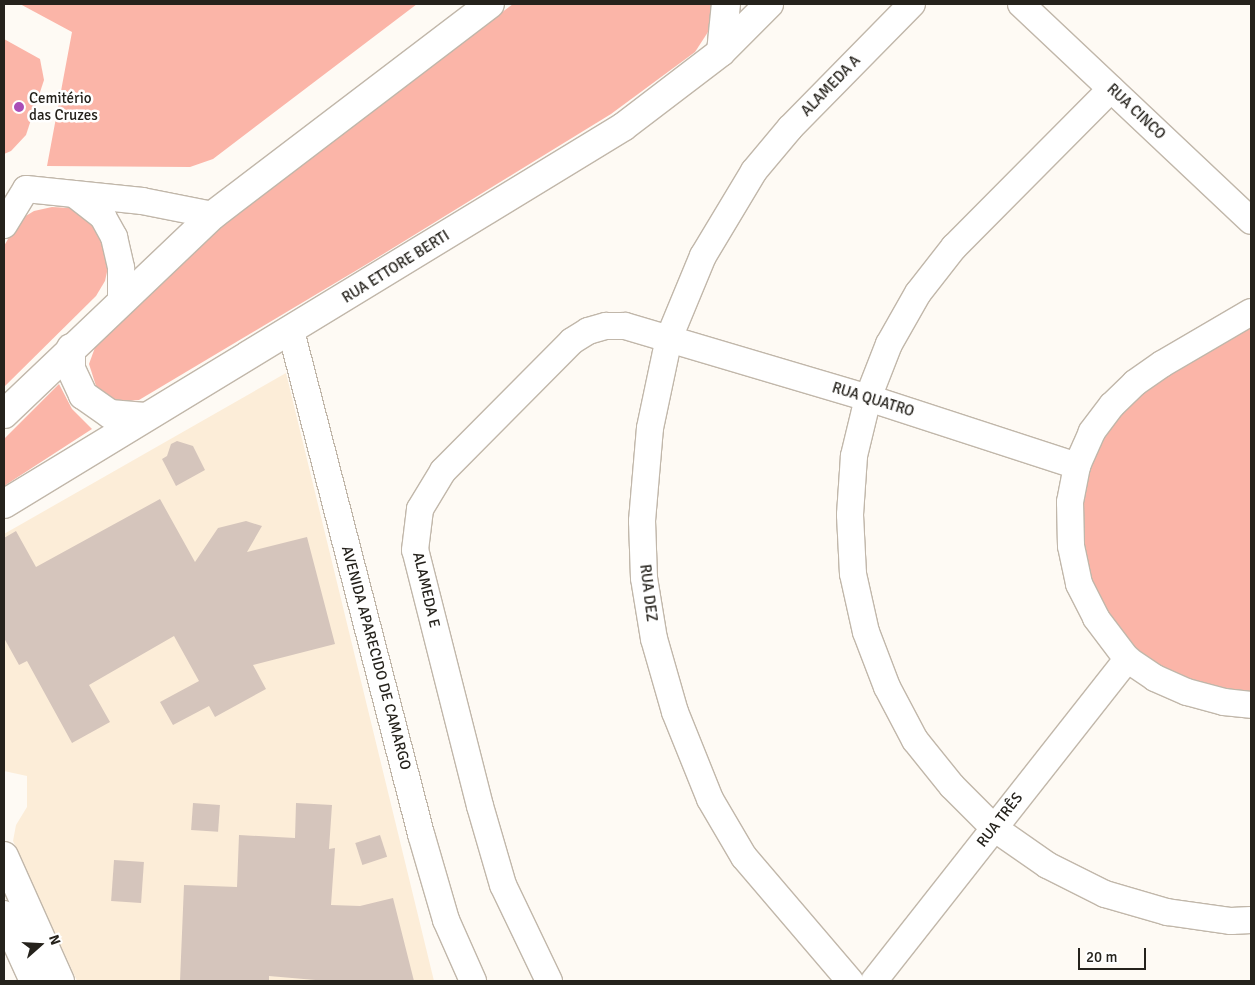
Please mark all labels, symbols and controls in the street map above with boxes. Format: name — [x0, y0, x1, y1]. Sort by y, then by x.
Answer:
street label: ALAMEDA A — [798, 52, 864, 120]
street label: RUA CINCO — [1103, 80, 1169, 144]
place label: Cemitério das Cruzes — [29, 89, 98, 124]
marker: Cemitério das Cruzes — [13, 101, 25, 113]
street label: RUA ETTORE BERTI — [339, 227, 453, 307]
street label: RUA QUATRO — [830, 379, 916, 421]
street label: AVENIDA APARECIDO DE CAMARGO — [337, 544, 415, 772]
street label: ALAMEDA E — [409, 550, 443, 630]
street label: RUA DEZ — [636, 563, 660, 623]
street label: RUA TRÊS — [973, 789, 1027, 851]
north arrow — [15, 920, 65, 970]
text: N — [45, 933, 64, 947]
scale bar — [1080, 938, 1148, 970]
text: 20 m — [1086, 948, 1117, 966]

